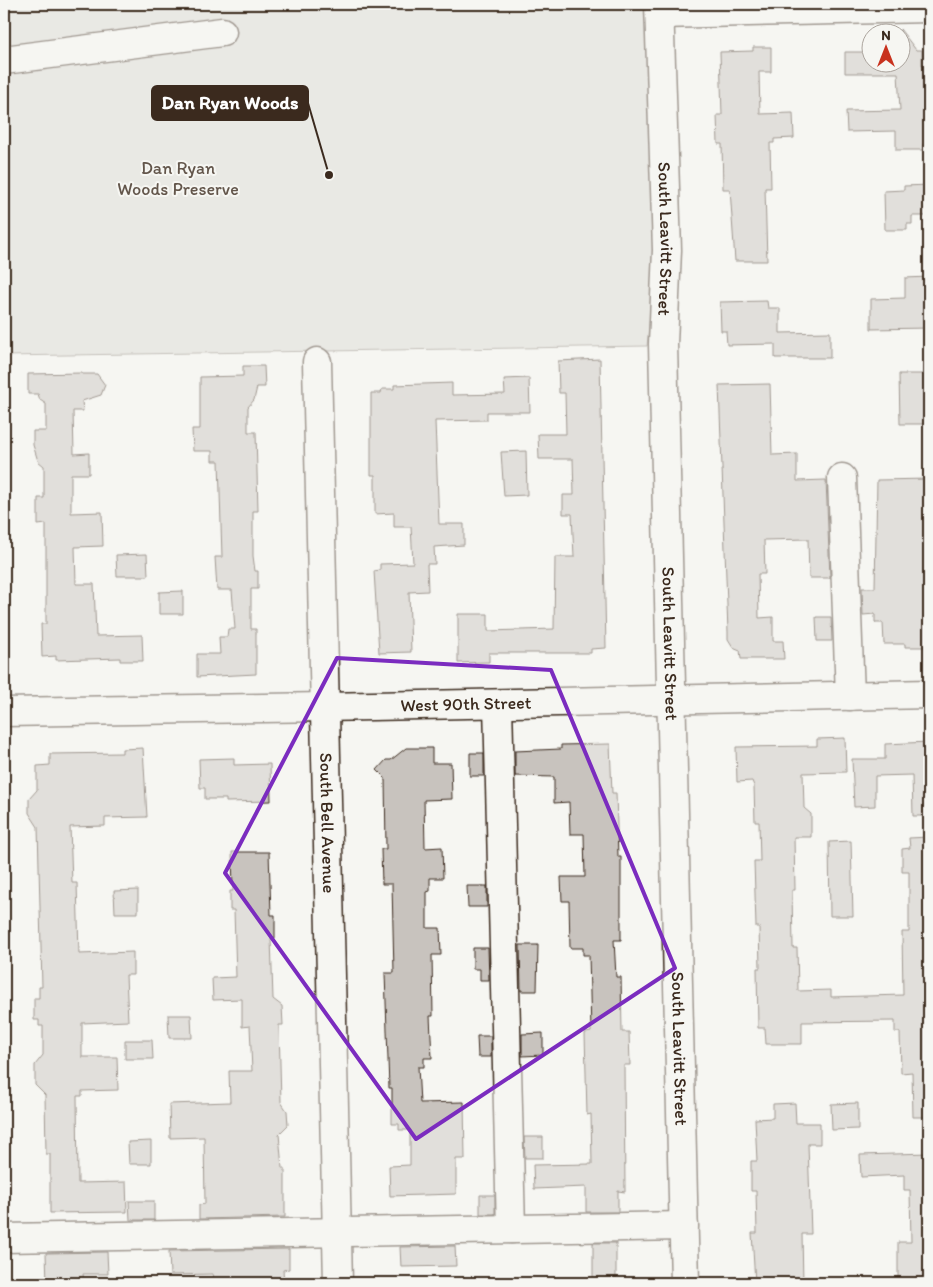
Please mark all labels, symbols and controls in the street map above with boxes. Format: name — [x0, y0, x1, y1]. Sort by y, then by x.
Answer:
north arrow — [860, 22, 910, 72]
text: N — [881, 27, 891, 44]
callout: Dan Ryan Woods — [152, 86, 308, 120]
text: Dan Ryan Woods — [161, 91, 299, 114]
park label: Dan Ryan Woods Preserve — [117, 157, 239, 200]
street label: South Leavitt Street — [653, 162, 678, 316]
street label: South Leavitt Street — [657, 566, 683, 721]
street label: West 90th Street — [400, 692, 532, 716]
street label: South Bell Avenue — [315, 752, 340, 894]
street label: South Leavitt Street — [667, 971, 692, 1126]

